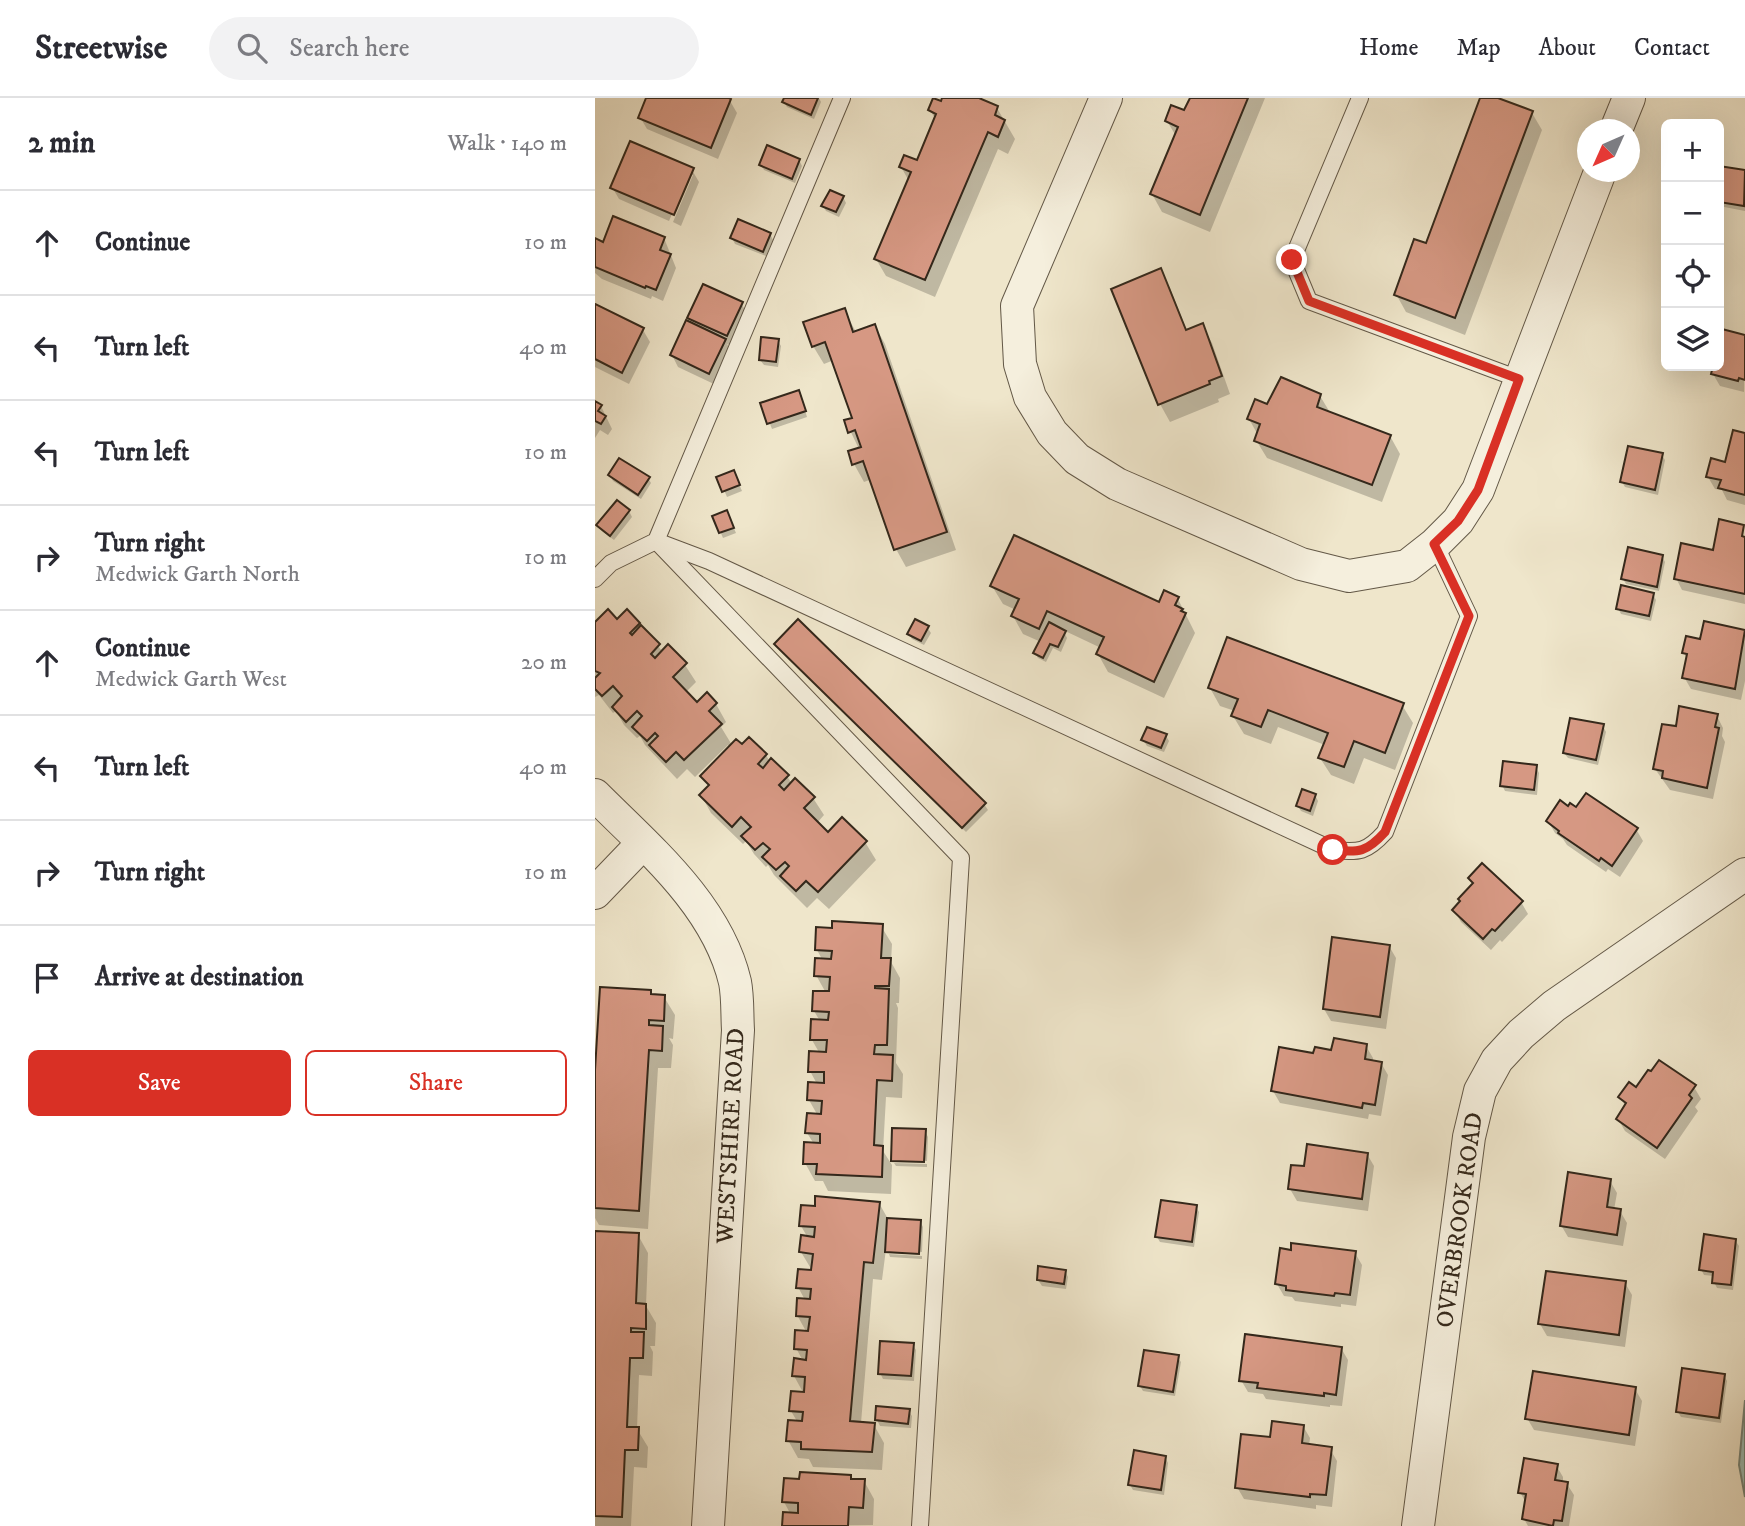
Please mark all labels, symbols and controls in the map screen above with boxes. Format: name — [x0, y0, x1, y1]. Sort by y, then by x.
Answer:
search box — [209, 17, 699, 80]
text: Streetwise — [35, 28, 167, 69]
icon: search — [233, 29, 271, 67]
text: Search here — [289, 32, 409, 65]
text: Home — [1359, 33, 1418, 63]
text: Map — [1456, 33, 1501, 63]
text: About — [1539, 33, 1596, 63]
text: Contact — [1634, 33, 1710, 63]
north arrow — [1577, 119, 1640, 182]
map controls — [1661, 119, 1724, 371]
button: + — [1661, 119, 1724, 182]
text: 2 min — [28, 125, 95, 162]
text: Walk · 140 m — [448, 129, 567, 158]
button: − — [1661, 182, 1724, 245]
icon: ahead — [28, 224, 66, 262]
text: Continue — [95, 226, 190, 259]
text: 10 m — [524, 228, 567, 257]
route end — [1276, 244, 1307, 275]
button: locate — [1661, 245, 1724, 308]
button: layers — [1661, 308, 1724, 371]
icon: left — [28, 329, 66, 367]
text: Turn left — [95, 331, 189, 364]
text: 40 m — [519, 333, 567, 362]
icon: left — [28, 434, 66, 472]
text: Turn left — [95, 436, 189, 469]
text: 10 m — [524, 438, 567, 467]
text: Turn right — [95, 527, 205, 560]
icon: right — [28, 539, 66, 577]
text: 10 m — [524, 543, 567, 572]
text: Medwick Garth North — [95, 560, 300, 589]
text: Continue — [95, 632, 190, 665]
icon: ahead — [28, 644, 66, 682]
text: 20 m — [521, 648, 567, 677]
text: Medwick Garth West — [95, 665, 287, 694]
icon: left — [28, 749, 66, 787]
text: Turn left — [95, 751, 189, 784]
text: 40 m — [519, 753, 567, 782]
route start — [1317, 834, 1348, 865]
icon: right — [28, 854, 66, 892]
text: Turn right — [95, 856, 205, 889]
text: 10 m — [524, 858, 567, 887]
icon: arrive — [28, 959, 66, 997]
text: Arrive at destination — [95, 961, 304, 994]
street label: WESTSHIRE ROAD — [710, 1027, 752, 1246]
button: Save — [28, 1050, 291, 1116]
button: Share — [305, 1050, 567, 1116]
street label: OVERBROOK ROAD — [1430, 1110, 1490, 1330]

